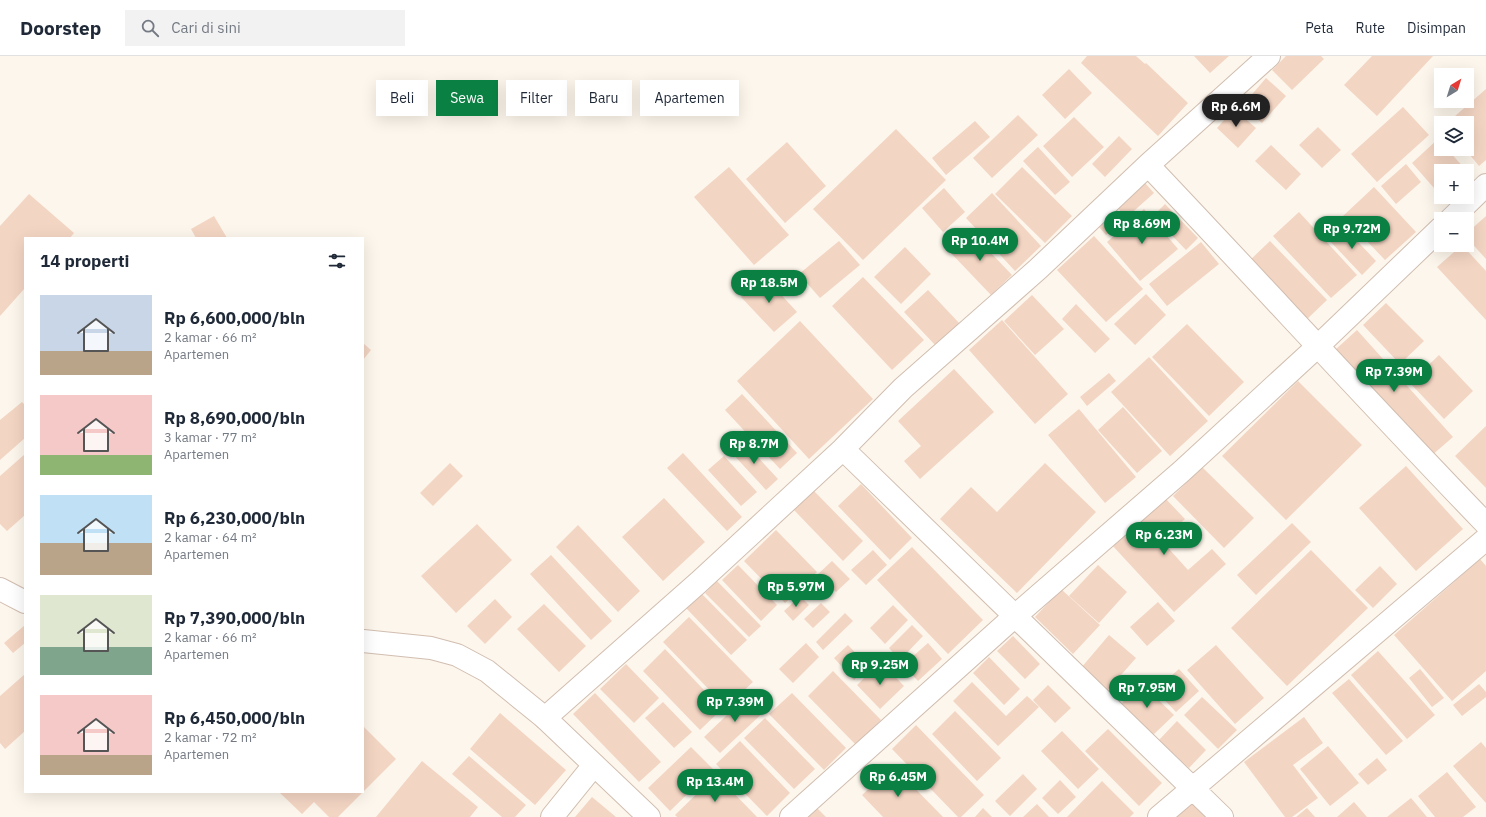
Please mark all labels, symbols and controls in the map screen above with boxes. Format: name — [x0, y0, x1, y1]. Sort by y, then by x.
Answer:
search box — [125, 10, 405, 46]
text: Doorstep — [20, 16, 101, 40]
icon: search — [139, 17, 161, 39]
text: Cari di sini — [171, 18, 241, 37]
text: Peta — [1305, 19, 1334, 37]
text: Rute — [1356, 19, 1385, 37]
text: Disimpan — [1407, 19, 1466, 37]
north arrow — [1434, 68, 1474, 108]
map controls — [1434, 68, 1474, 252]
chip: Beli — [376, 80, 428, 116]
chip: Sewa — [436, 80, 498, 116]
chip: Filter — [506, 80, 567, 116]
chip: Baru — [575, 80, 632, 116]
chip: Apartemen — [640, 80, 739, 116]
pin: Rp 6.6M — [1199, 94, 1273, 128]
text: Rp 6.6M — [1211, 98, 1261, 115]
button: layers — [1434, 116, 1474, 156]
button: + — [1434, 164, 1474, 204]
pin: Rp 8.69M — [1101, 211, 1183, 245]
button: − — [1434, 212, 1474, 252]
text: Rp 8.69M — [1113, 215, 1171, 232]
pin: Rp 9.72M — [1311, 216, 1393, 250]
text: Rp 9.72M — [1323, 220, 1381, 237]
pin: Rp 10.4M — [939, 228, 1021, 262]
text: Rp 10.4M — [951, 232, 1009, 249]
text: 14 properti — [40, 250, 129, 272]
icon: filters — [326, 250, 348, 272]
pin: Rp 18.5M — [728, 270, 810, 304]
text: Rp 18.5M — [740, 274, 798, 291]
text: Rp 6,600,000/bln — [164, 307, 305, 329]
icon: home — [72, 311, 120, 359]
text: 2 kamar · 66 m² — [164, 329, 257, 346]
text: Apartemen — [164, 346, 229, 363]
pin: Rp 7.39M — [1353, 359, 1435, 393]
text: Rp 7.39M — [1365, 363, 1423, 380]
text: Rp 8,690,000/bln — [164, 407, 305, 429]
icon: home — [72, 411, 120, 459]
text: 3 kamar · 77 m² — [164, 429, 257, 446]
pin: Rp 8.7M — [717, 431, 791, 465]
text: Rp 8.7M — [729, 435, 779, 452]
text: Apartemen — [164, 446, 229, 463]
text: Rp 6,230,000/bln — [164, 507, 305, 529]
icon: home — [72, 511, 120, 559]
pin: Rp 6.23M — [1123, 522, 1205, 556]
text: Rp 6.23M — [1135, 526, 1193, 543]
text: 2 kamar · 64 m² — [164, 529, 257, 546]
text: Apartemen — [164, 546, 229, 563]
pin: Rp 5.97M — [755, 574, 837, 608]
text: Rp 5.97M — [767, 578, 825, 595]
text: Rp 7,390,000/bln — [164, 607, 305, 629]
icon: home — [72, 611, 120, 659]
text: 2 kamar · 66 m² — [164, 629, 257, 646]
text: Apartemen — [164, 646, 229, 663]
pin: Rp 9.25M — [839, 652, 921, 686]
text: Rp 9.25M — [851, 656, 909, 673]
pin: Rp 7.95M — [1106, 675, 1188, 709]
text: Rp 7.95M — [1118, 679, 1176, 696]
pin: Rp 7.39M — [694, 689, 776, 723]
text: Rp 7.39M — [706, 693, 764, 710]
text: Rp 6,450,000/bln — [164, 707, 305, 729]
icon: home — [72, 711, 120, 759]
text: 2 kamar · 72 m² — [164, 729, 257, 746]
text: Apartemen — [164, 746, 229, 763]
pin: Rp 6.45M — [857, 764, 939, 798]
text: Rp 6.45M — [869, 768, 927, 785]
pin: Rp 13.4M — [674, 769, 756, 803]
text: Rp 13.4M — [686, 773, 744, 790]

